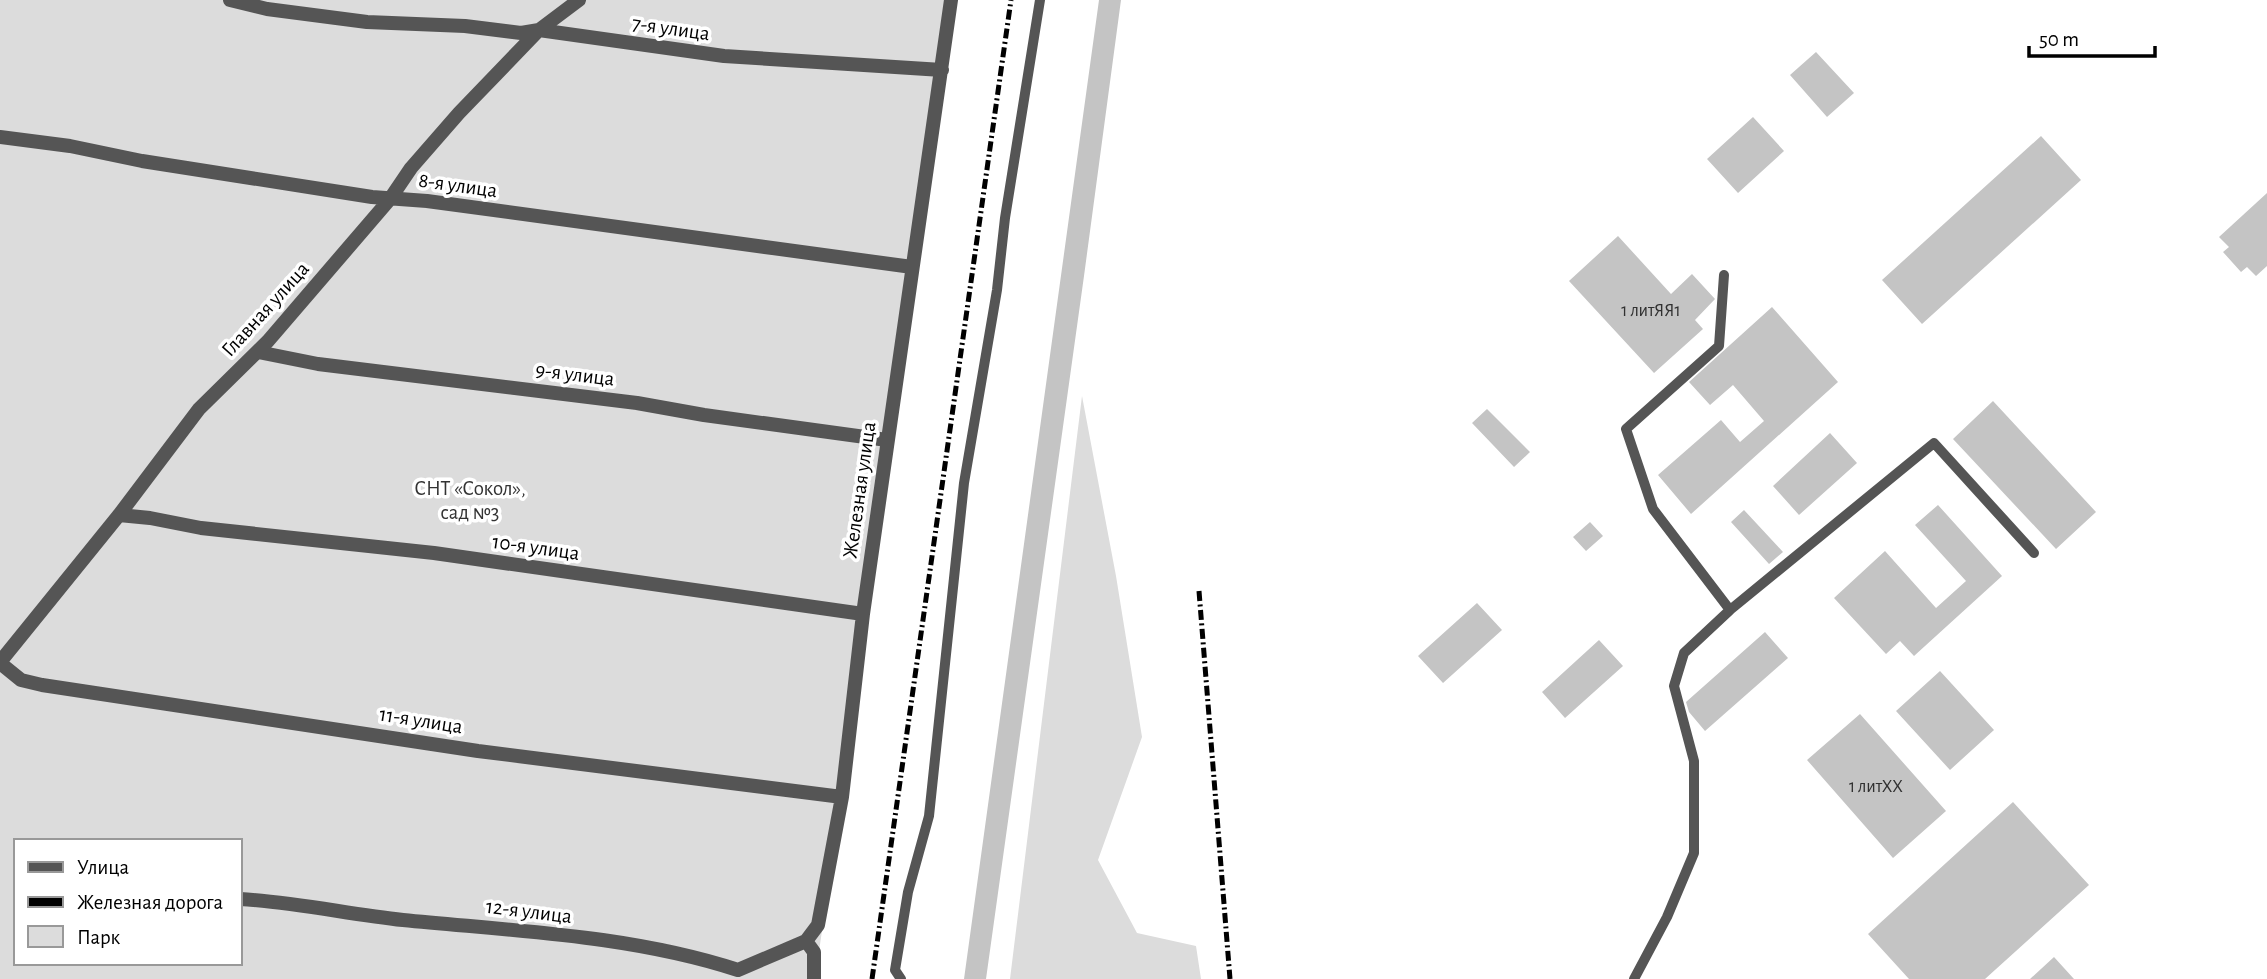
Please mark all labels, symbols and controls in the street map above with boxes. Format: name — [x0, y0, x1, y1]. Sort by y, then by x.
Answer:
street label: 7-я улица — [631, 13, 712, 44]
scale bar — [2029, 14, 2155, 58]
text: 50 m — [2039, 29, 2079, 50]
street label: 8-я улица — [417, 170, 499, 201]
street label: Главная улица — [218, 258, 313, 361]
house number: 1 литЯЯ1 — [1621, 302, 1681, 320]
street label: 9-я улица — [534, 359, 616, 390]
street label: Железная улица — [839, 420, 880, 560]
park label: СНТ «Сокол», сад №3 — [414, 478, 526, 523]
street label: 10-я улица — [491, 531, 581, 564]
street label: 11-я улица — [378, 704, 464, 737]
house number: 1 литХХ — [1849, 778, 1903, 796]
legend — [14, 839, 242, 965]
text: Улица — [77, 857, 130, 878]
text: Железная дорога — [77, 892, 224, 913]
street label: 12-я улица — [485, 896, 573, 927]
text: Парк — [77, 927, 121, 948]

